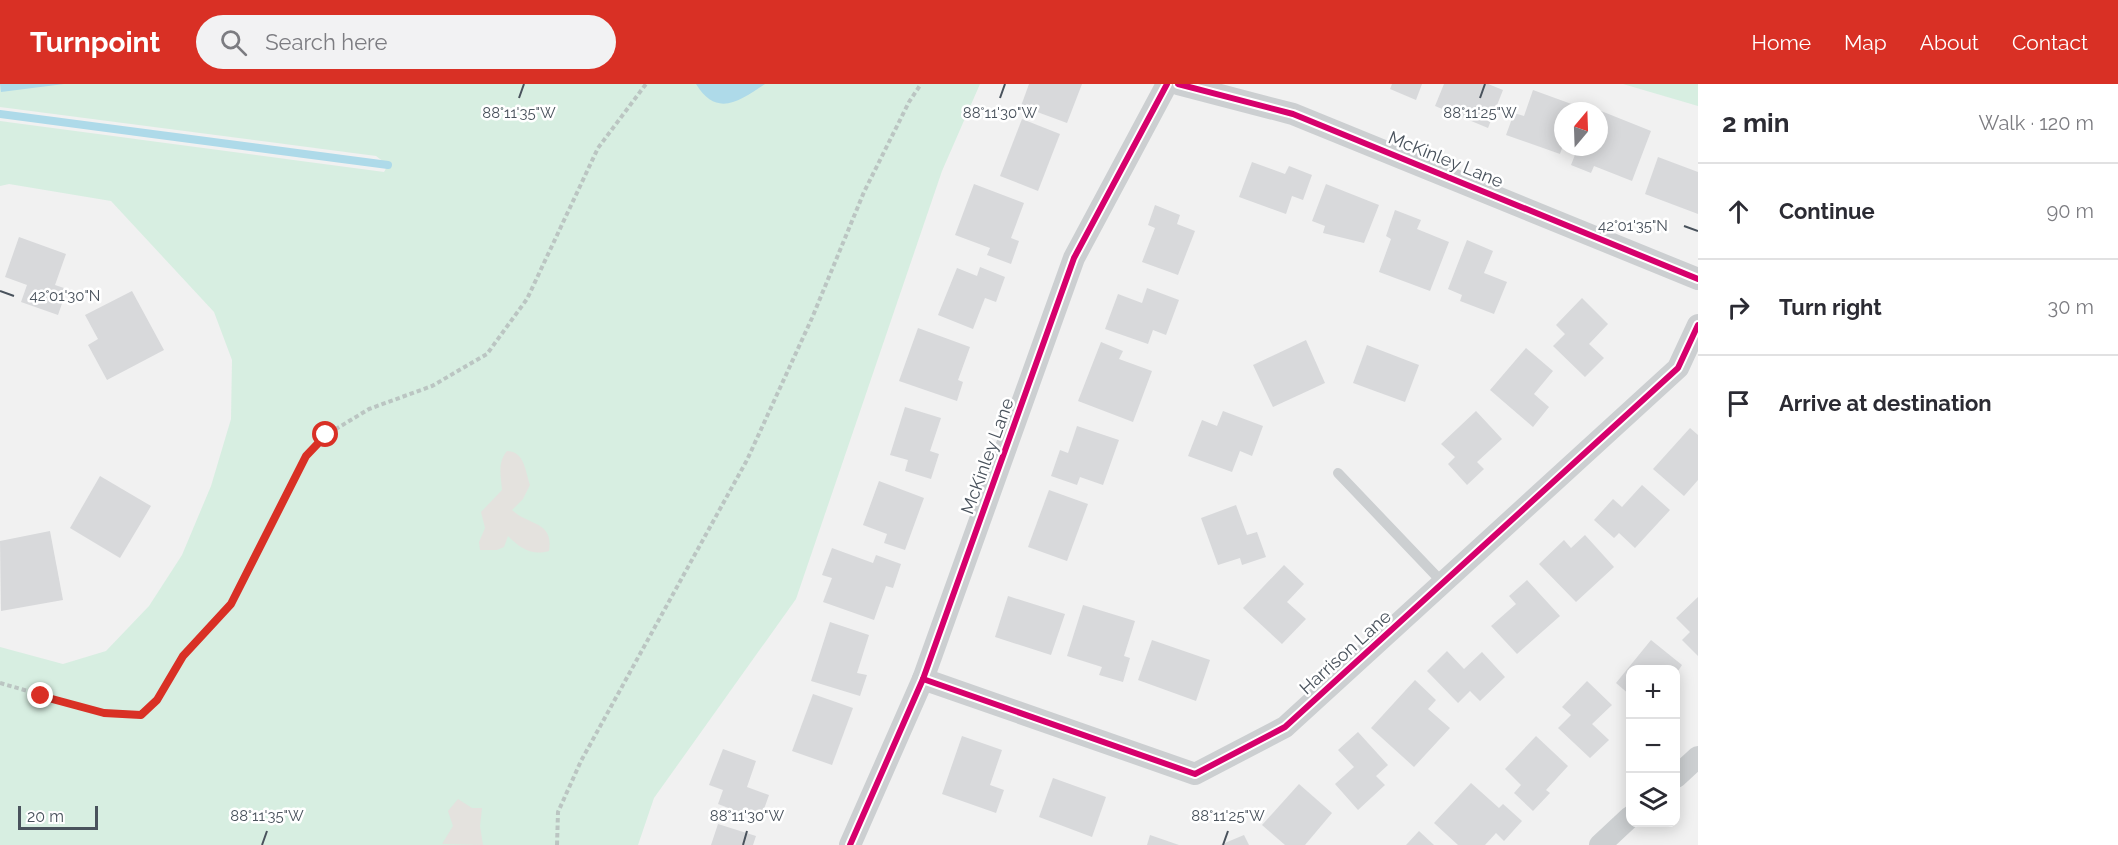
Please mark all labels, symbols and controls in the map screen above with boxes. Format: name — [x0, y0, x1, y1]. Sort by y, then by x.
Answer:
search box — [196, 15, 616, 69]
text: Turnpoint — [30, 26, 160, 59]
icon: search — [217, 26, 250, 59]
text: Search here — [265, 29, 387, 55]
text: Home — [1752, 30, 1811, 55]
text: Map — [1844, 30, 1887, 55]
text: About — [1920, 30, 1979, 55]
text: Contact — [2012, 30, 2088, 55]
north arrow — [1554, 102, 1608, 156]
text: 88°11'35"W — [482, 104, 556, 122]
text: 88°11'30"W — [963, 104, 1037, 122]
text: 88°11'25"W — [1443, 104, 1517, 122]
text: 2 min — [1722, 108, 1789, 138]
text: Walk · 120 m — [1979, 111, 2094, 135]
street label: McKinley Lane — [1386, 126, 1507, 192]
icon: ahead — [1722, 195, 1755, 228]
text: Continue — [1779, 198, 1875, 224]
text: 90 m — [2047, 199, 2094, 223]
text: 42°01'35"N — [1598, 217, 1668, 235]
text: 42°01'30"N — [30, 287, 100, 305]
icon: right — [1722, 291, 1755, 324]
text: Turn right — [1779, 294, 1882, 320]
text: 30 m — [2048, 295, 2094, 319]
icon: arrive — [1722, 387, 1755, 420]
text: Arrive at destination — [1779, 390, 1992, 416]
street label: McKinley Lane — [956, 395, 1018, 517]
route start — [312, 421, 338, 447]
street label: Harrison Lane — [1295, 605, 1395, 698]
map controls — [1626, 665, 1680, 827]
button: + — [1626, 665, 1680, 719]
route end — [27, 682, 53, 708]
button: − — [1626, 719, 1680, 773]
button: layers — [1626, 773, 1680, 827]
scale bar — [18, 803, 98, 830]
text: 20 m — [27, 807, 64, 826]
text: 88°11'35"W — [230, 807, 304, 825]
text: 88°11'30"W — [710, 807, 784, 825]
text: 88°11'25"W — [1191, 807, 1265, 825]

